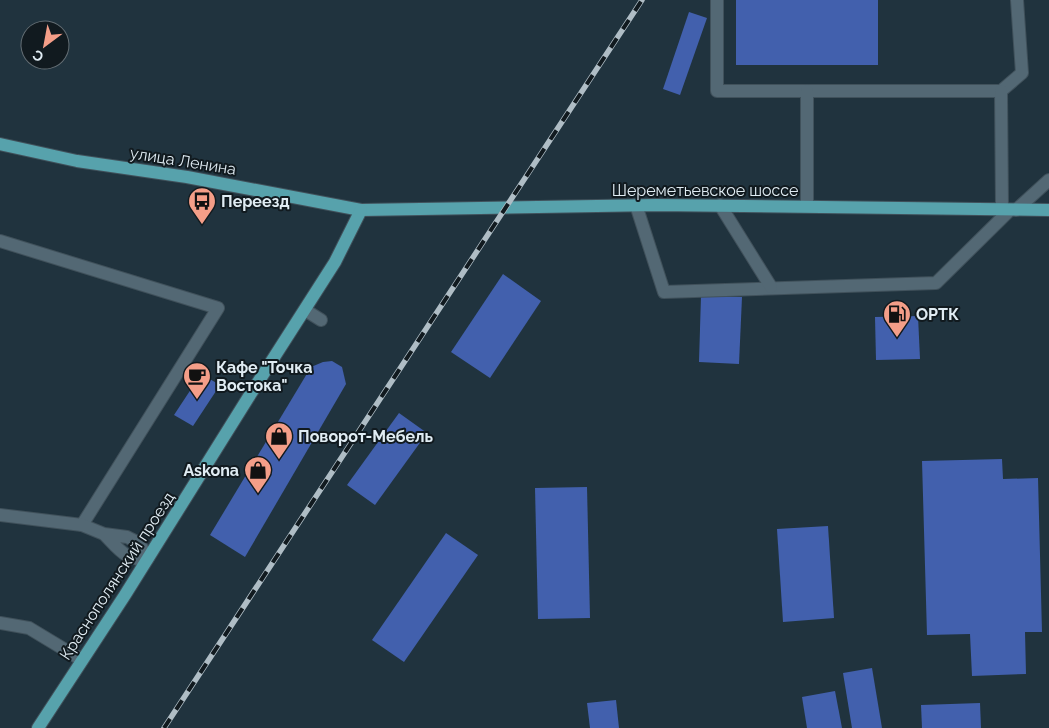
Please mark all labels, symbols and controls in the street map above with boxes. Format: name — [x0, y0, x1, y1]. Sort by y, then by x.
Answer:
north arrow — [20, 20, 70, 70]
text: С — [29, 46, 46, 65]
street label: улица Ленина — [129, 143, 237, 179]
street label: Шереметьевское шоссе — [612, 181, 798, 200]
bus stop icon: Переезд — [187, 186, 217, 225]
place label: Переезд — [221, 192, 290, 211]
fuel station icon: ОРТК — [882, 299, 912, 338]
place label: ОРТК — [916, 305, 959, 324]
place label: Кафе "Точка Востока" — [216, 358, 313, 395]
cafe icon: Кафе "Точка Востока" — [182, 361, 212, 400]
shop icon: Поворот-Мебель — [264, 421, 294, 460]
place label: Поворот-Мебель — [298, 427, 434, 446]
shop icon: Askona — [243, 455, 273, 494]
place label: Askona — [183, 461, 239, 480]
street label: Краснополянский проезд — [56, 488, 178, 664]

